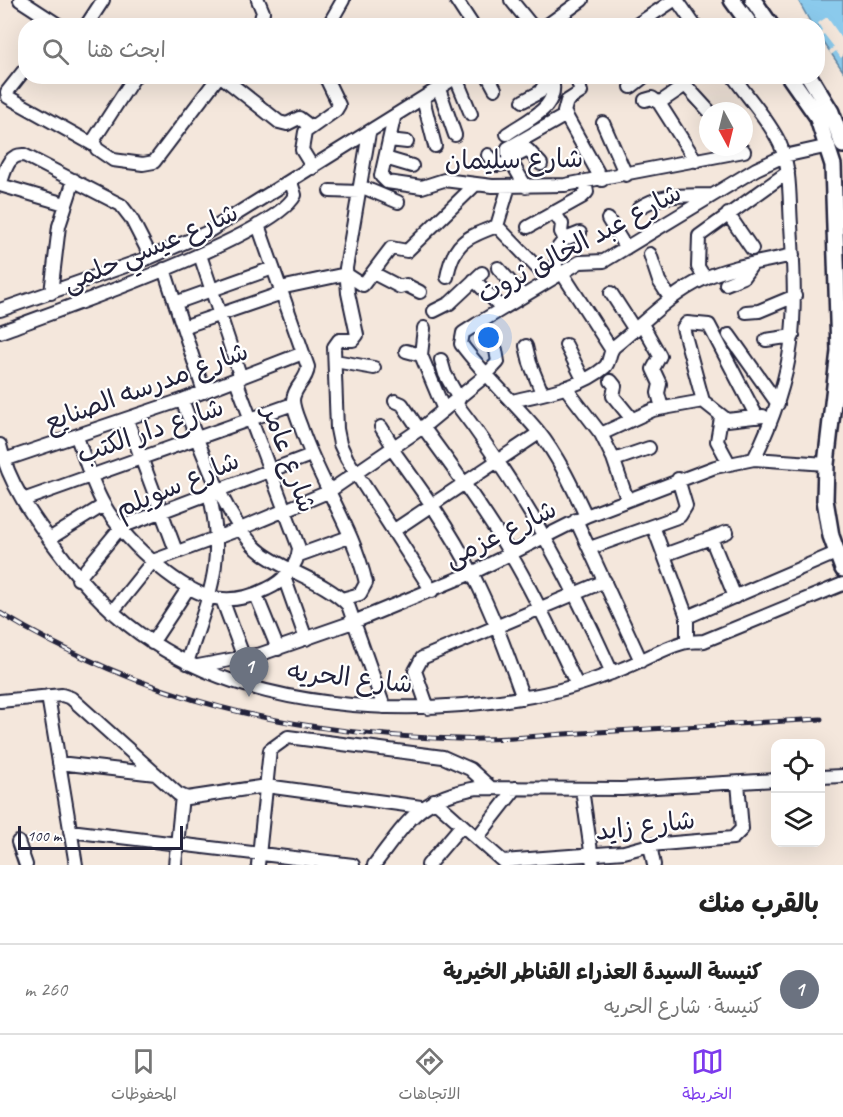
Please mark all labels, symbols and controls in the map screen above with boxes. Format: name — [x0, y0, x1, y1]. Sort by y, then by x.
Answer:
search box — [18, 18, 825, 84]
icon: search — [39, 35, 72, 68]
text: ابحث هنا — [87, 36, 166, 64]
north arrow — [699, 102, 753, 156]
street label: شارع سليمان — [444, 142, 584, 178]
street label: شارع عبد الخالق ثروت — [472, 176, 687, 312]
street label: شارع عيسي حلمى — [58, 196, 245, 305]
your location — [474, 323, 503, 352]
street label: شارع مدرسه الصنايع — [40, 334, 253, 441]
street label: شارع دار الكتب — [72, 390, 228, 472]
street label: شارع عامر — [253, 399, 324, 517]
street label: شارع سويلم — [110, 444, 245, 528]
street label: شارع عزمى — [439, 492, 562, 576]
pin: 1 — [230, 648, 268, 697]
street label: شارع الحريه — [285, 655, 414, 701]
map controls — [771, 739, 825, 847]
button: locate — [771, 739, 825, 793]
button: layers — [771, 793, 825, 847]
street label: شارع زايد — [593, 803, 697, 849]
scale bar — [18, 823, 183, 850]
text: 100 m — [27, 826, 61, 846]
text: بالقرب منك — [699, 887, 819, 920]
text: كنيسة السيدة العذراء القناطر الخيرية — [443, 958, 762, 986]
text: 260 m — [24, 977, 67, 1002]
text: 1 — [795, 977, 804, 1002]
text: كنيسة · شارع الحريه — [604, 994, 762, 1019]
tab: المحفوظات — [111, 1045, 177, 1108]
tab: الاتجاهات — [399, 1045, 460, 1108]
tab: الخريطة — [682, 1045, 732, 1108]

